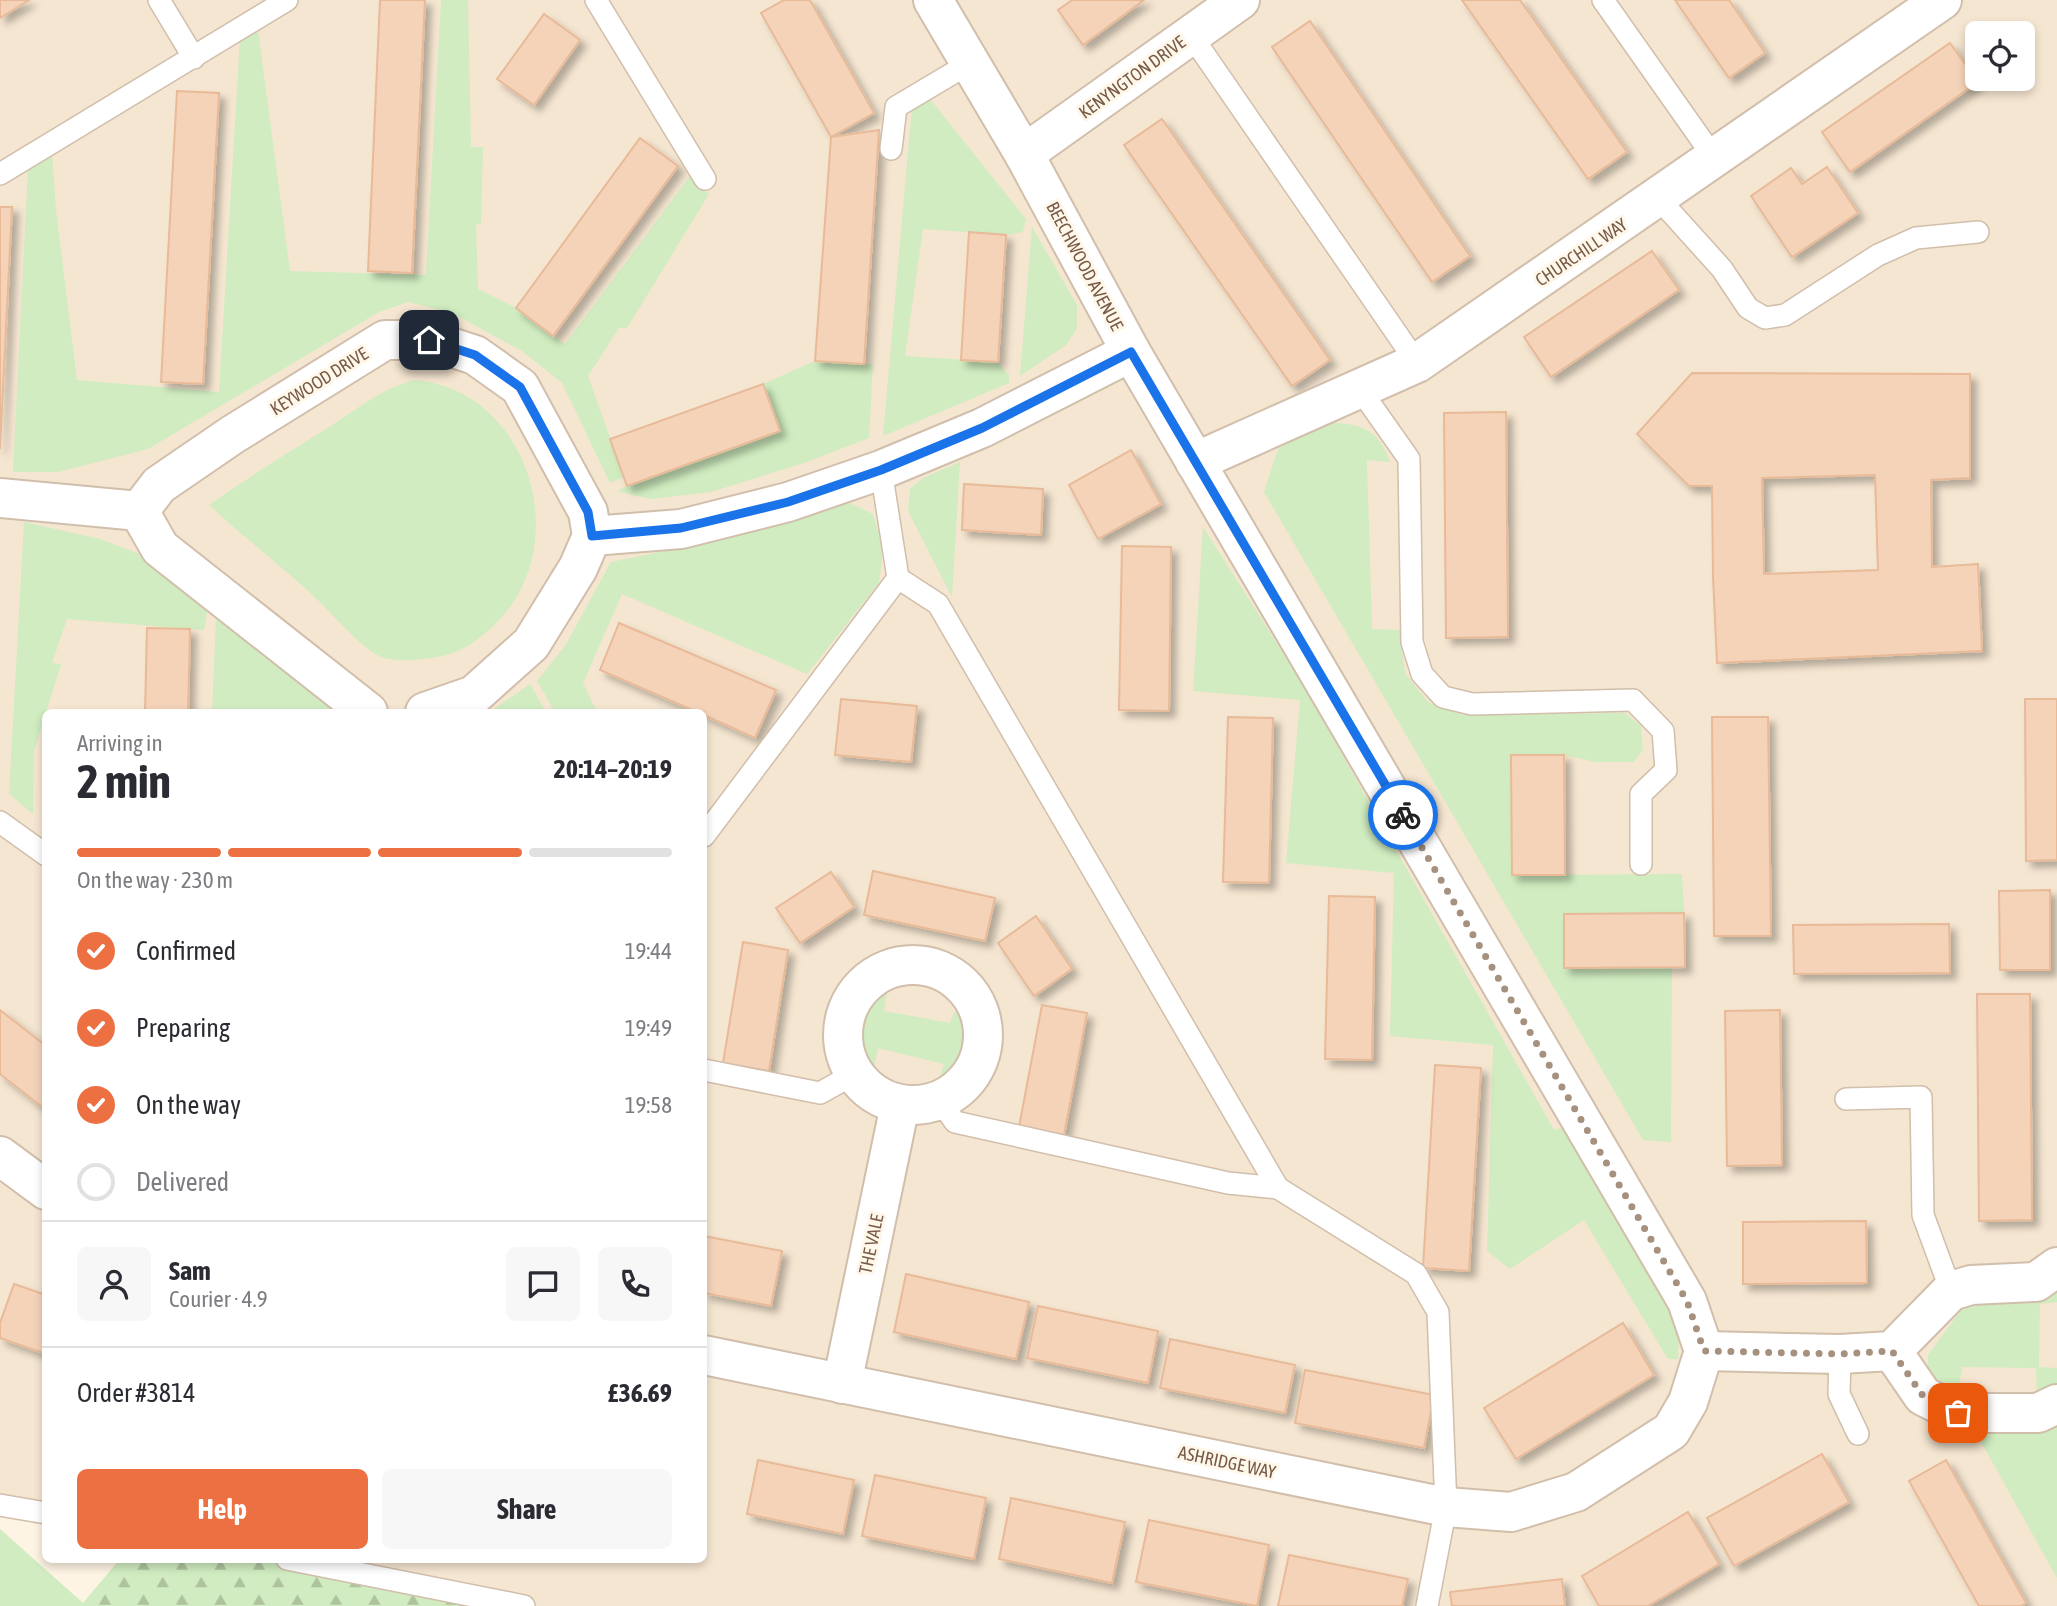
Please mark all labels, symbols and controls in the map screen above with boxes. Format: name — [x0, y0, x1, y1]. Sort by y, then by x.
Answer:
map controls — [1965, 21, 2035, 91]
button: locate — [1965, 21, 2035, 91]
street label: KENYNGTON DRIVE — [1075, 31, 1190, 123]
street label: BEECHWOOD AVENUE — [1042, 198, 1128, 334]
street label: CHURCHILL WAY — [1531, 214, 1631, 290]
pin — [399, 310, 459, 370]
icon: home — [410, 321, 448, 359]
street label: KEYWOOD DRIVE — [266, 342, 372, 419]
text: Arriving in — [77, 730, 163, 756]
text: 20:14–20:19 — [554, 754, 672, 784]
text: 2 min — [77, 755, 171, 808]
courier — [1368, 780, 1438, 850]
icon: bike — [1384, 796, 1422, 834]
text: On the way · 230 m — [77, 867, 233, 893]
icon: check — [77, 932, 115, 970]
text: Confirmed — [136, 936, 236, 966]
text: 19:44 — [625, 938, 672, 964]
icon: check — [77, 1009, 115, 1047]
text: Preparing — [136, 1013, 230, 1043]
text: 19:49 — [625, 1015, 672, 1041]
icon: check — [77, 1086, 115, 1124]
text: On the way — [136, 1090, 241, 1120]
text: 19:58 — [625, 1092, 672, 1118]
text: Delivered — [136, 1167, 229, 1197]
street label: THE VALE — [854, 1212, 888, 1276]
button: person — [77, 1247, 151, 1321]
button: chat — [506, 1247, 580, 1321]
button: phone — [598, 1247, 672, 1321]
text: Sam — [169, 1256, 211, 1286]
text: Courier · 4.9 — [169, 1286, 268, 1312]
text: Order #3814 — [77, 1378, 196, 1408]
text: £36.69 — [608, 1378, 672, 1408]
pin — [1928, 1383, 1988, 1443]
icon: bag — [1939, 1394, 1977, 1432]
street label: ASHRIDGE WAY — [1176, 1441, 1278, 1483]
button: Help — [77, 1469, 368, 1549]
button: Share — [382, 1469, 672, 1549]

